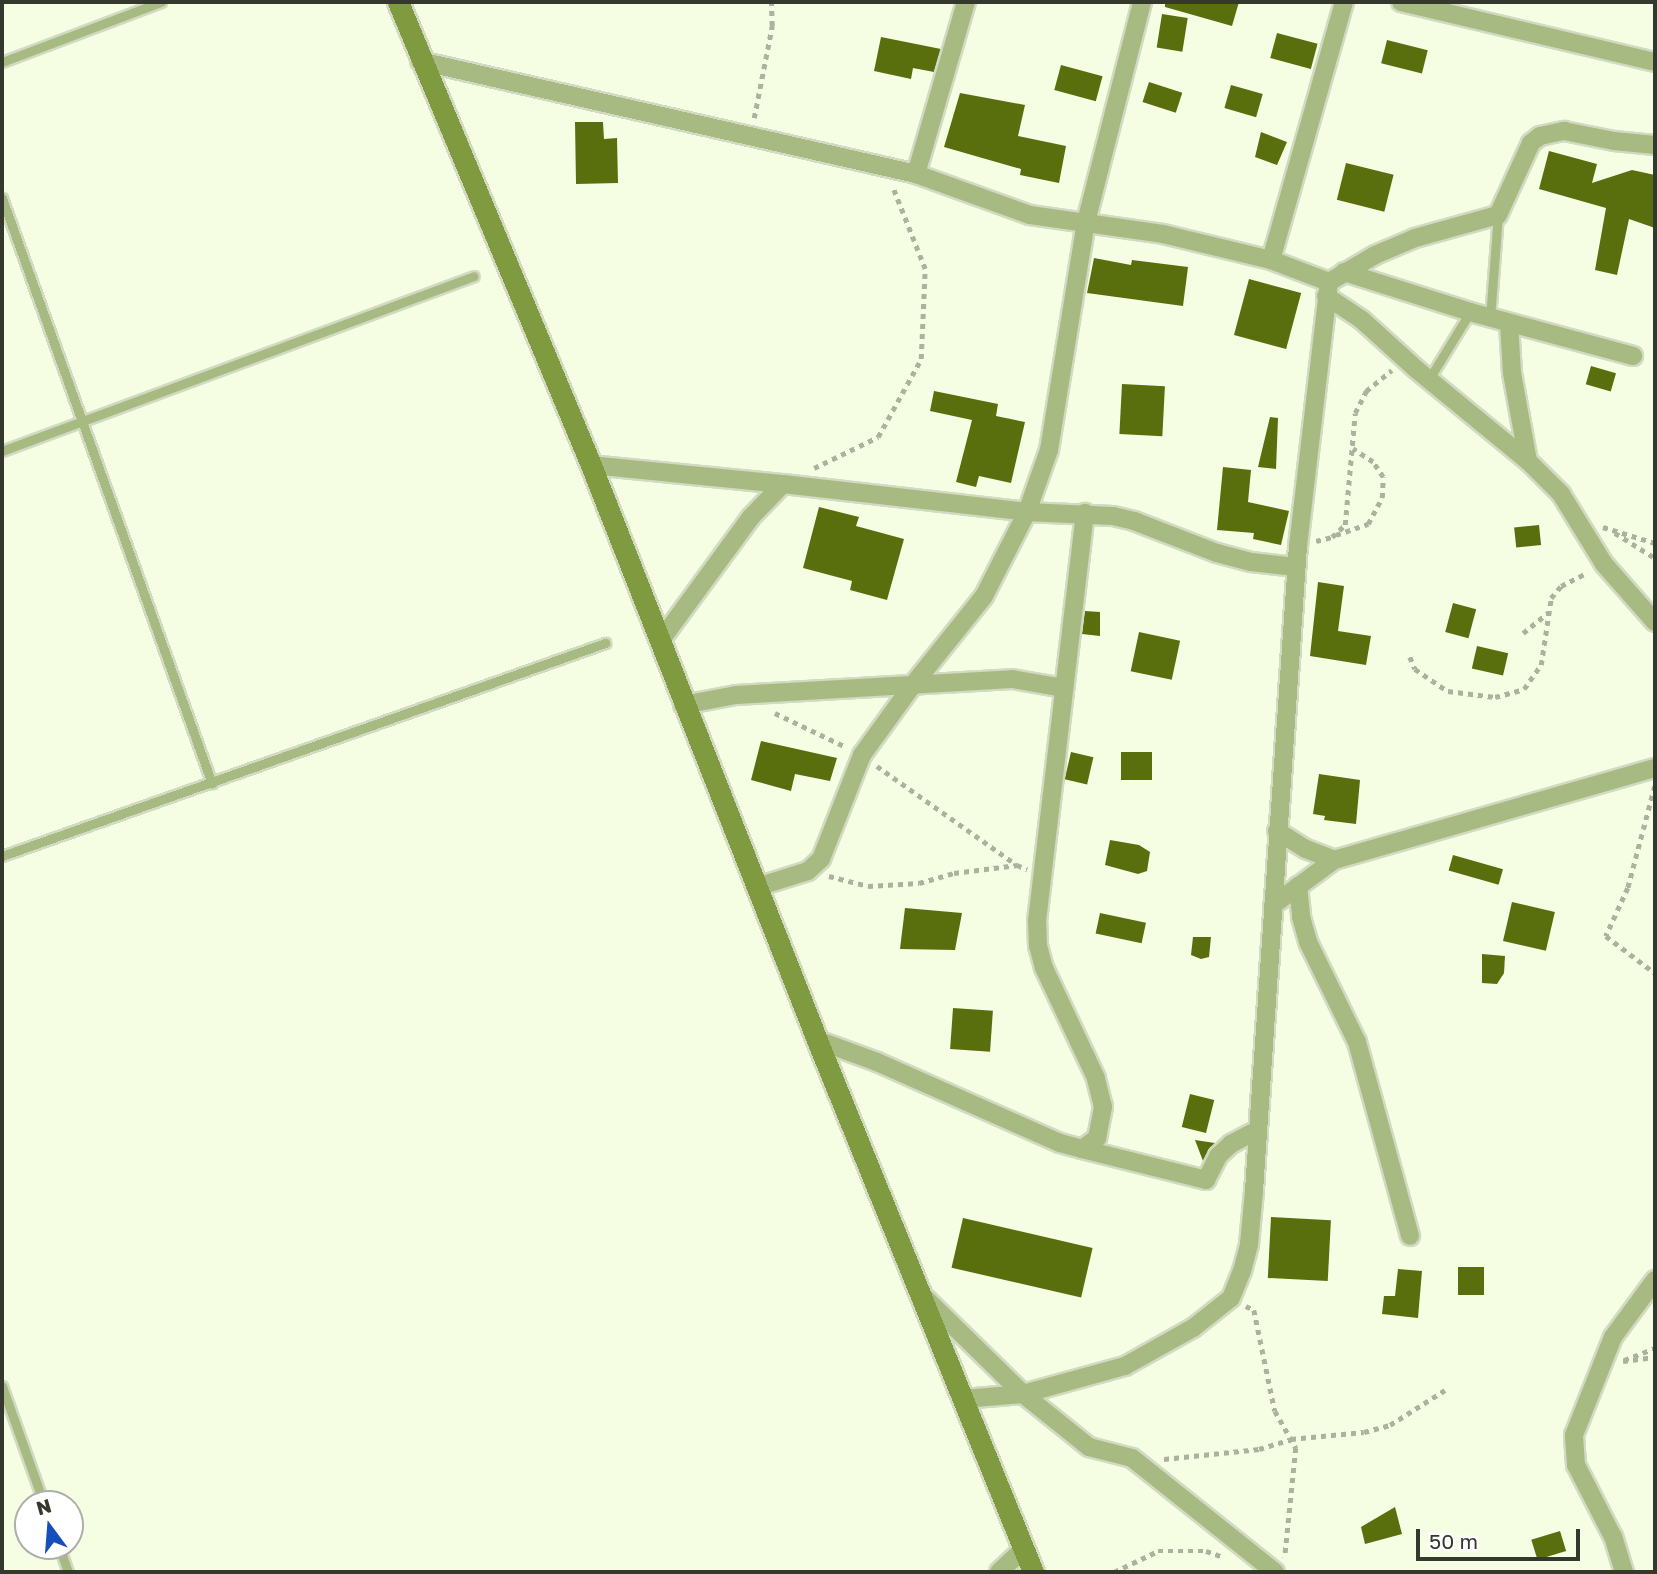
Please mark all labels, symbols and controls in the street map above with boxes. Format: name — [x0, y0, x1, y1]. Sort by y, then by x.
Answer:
north arrow — [14, 1490, 84, 1560]
text: N — [34, 1493, 54, 1519]
scale bar — [1419, 1514, 1584, 1558]
text: 50 m — [1429, 1528, 1478, 1554]

